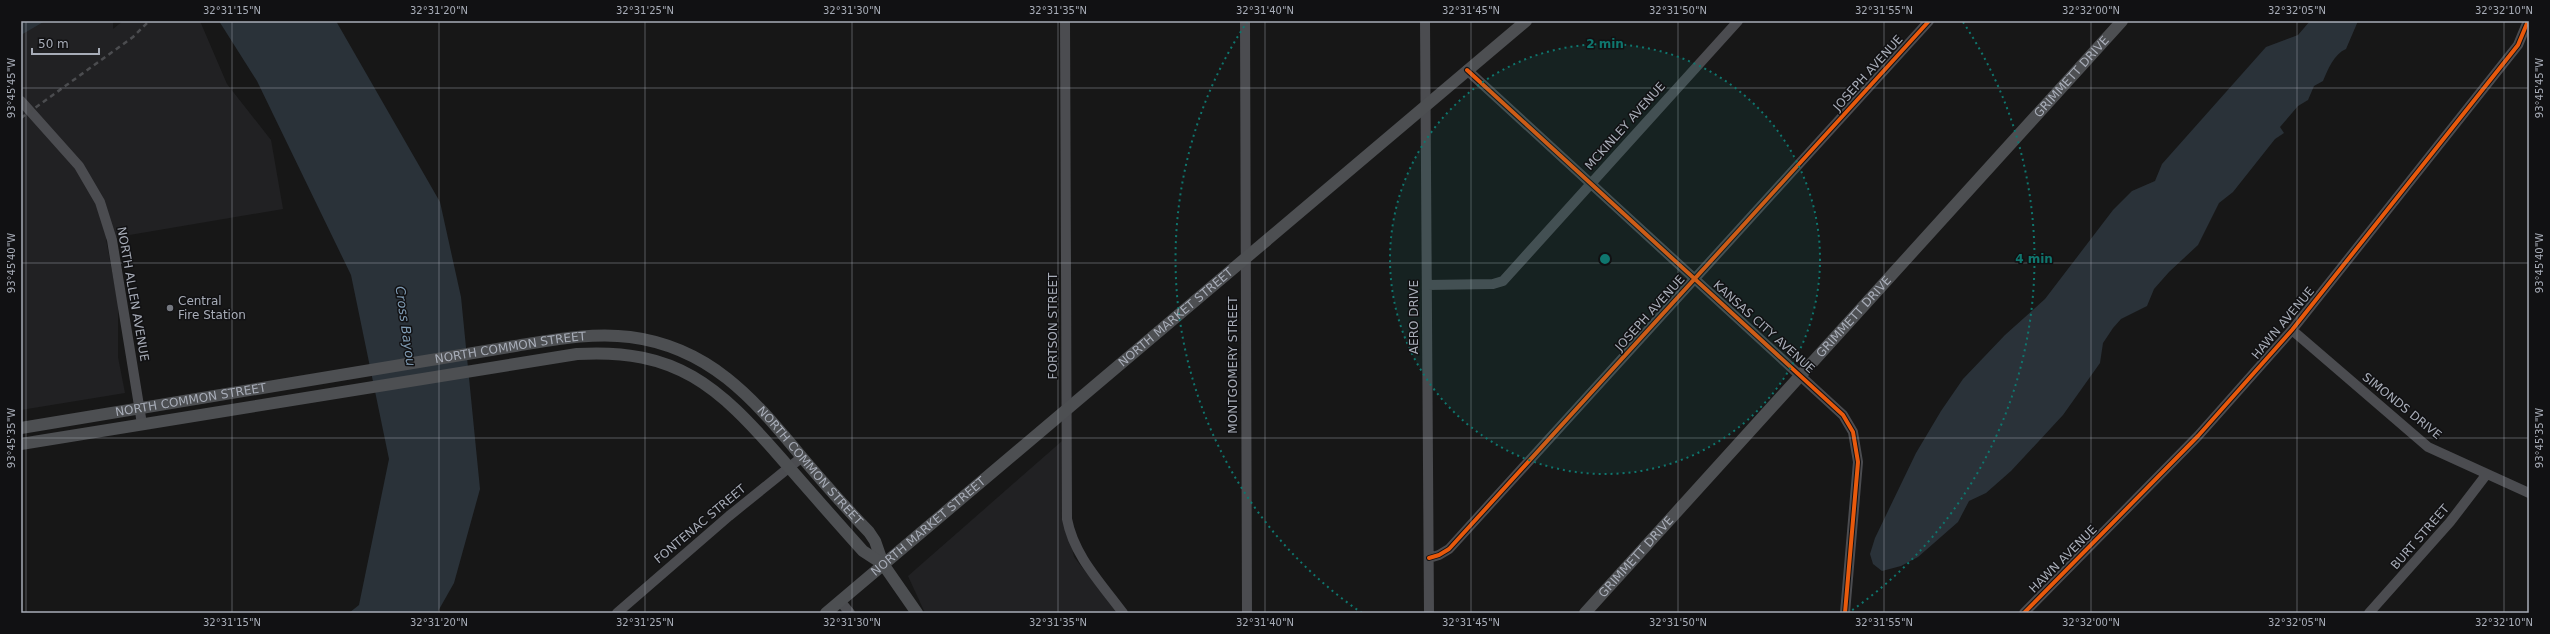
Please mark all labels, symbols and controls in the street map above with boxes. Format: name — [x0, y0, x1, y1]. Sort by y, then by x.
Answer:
text: 32°31'15"N — [203, 5, 261, 16]
text: 32°31'20"N — [410, 5, 468, 16]
text: 32°31'25"N — [616, 5, 674, 16]
text: 32°31'30"N — [823, 5, 881, 16]
text: 32°31'35"N — [1029, 5, 1087, 16]
text: 32°31'40"N — [1236, 5, 1294, 16]
text: 32°31'45"N — [1442, 5, 1500, 16]
text: 32°31'50"N — [1649, 5, 1707, 16]
text: 32°31'55"N — [1855, 5, 1913, 16]
text: 32°32'00"N — [2062, 5, 2120, 16]
text: 32°32'05"N — [2268, 5, 2326, 16]
text: 32°32'10"N — [2475, 5, 2533, 16]
scale bar — [32, 30, 99, 56]
street label: JOSEPH AVENUE — [1830, 32, 1906, 114]
street label: GRIMMETT DRIVE — [2031, 33, 2112, 120]
text: 50 m — [38, 37, 69, 51]
text: 2 min — [1586, 37, 1624, 51]
text: 93°45'45"W — [6, 58, 17, 118]
text: 93°45'45"W — [2534, 58, 2545, 118]
street label: MCKINLEY AVENUE — [1582, 79, 1668, 173]
street label: NORTH ALLEN AVENUE — [114, 226, 152, 362]
text: 93°45'40"W — [6, 233, 17, 293]
text: 93°45'40"W — [2534, 233, 2545, 293]
centre of rings — [1598, 252, 1612, 266]
text: 4 min — [2015, 252, 2053, 266]
street label: NORTH MARKET STREET — [1116, 264, 1236, 370]
street label: FORTSON STREET — [1046, 272, 1060, 379]
street label: JOSEPH AVENUE — [1612, 272, 1688, 354]
street label: GRIMMETT DRIVE — [1813, 273, 1894, 360]
street label: KANSAS CITY AVENUE — [1711, 278, 1817, 376]
street label: AERO DRIVE — [1407, 280, 1421, 354]
street label: HAWN AVENUE — [2249, 284, 2317, 362]
water label: Cross Bayou — [392, 285, 419, 367]
place label: Central Fire Station — [178, 294, 246, 322]
street label: MONTGOMERY STREET — [1226, 296, 1240, 434]
marker: Central Fire Station — [165, 303, 175, 313]
street label: NORTH COMMON STREET — [434, 329, 587, 366]
street label: SIMONDS DRIVE — [2360, 370, 2444, 442]
street label: NORTH COMMON STREET — [114, 380, 268, 419]
street label: NORTH COMMON STREET — [754, 404, 866, 528]
text: 93°45'35"W — [6, 408, 17, 468]
text: 93°45'35"W — [2534, 408, 2545, 468]
street label: NORTH MARKET STREET — [868, 474, 989, 579]
street label: FONTENAC STREET — [651, 481, 749, 566]
street label: BURT STREET — [2388, 501, 2452, 572]
street label: GRIMMETT DRIVE — [1596, 513, 1676, 600]
street label: HAWN AVENUE — [2026, 522, 2100, 596]
text: 32°31'15"N — [203, 617, 261, 628]
text: 32°31'20"N — [410, 617, 468, 628]
text: 32°31'25"N — [616, 617, 674, 628]
text: 32°31'30"N — [823, 617, 881, 628]
text: 32°31'35"N — [1029, 617, 1087, 628]
text: 32°31'40"N — [1236, 617, 1294, 628]
text: 32°31'45"N — [1442, 617, 1500, 628]
text: 32°31'50"N — [1649, 617, 1707, 628]
text: 32°31'55"N — [1855, 617, 1913, 628]
text: 32°32'00"N — [2062, 617, 2120, 628]
text: 32°32'05"N — [2268, 617, 2326, 628]
text: 32°32'10"N — [2475, 617, 2533, 628]

